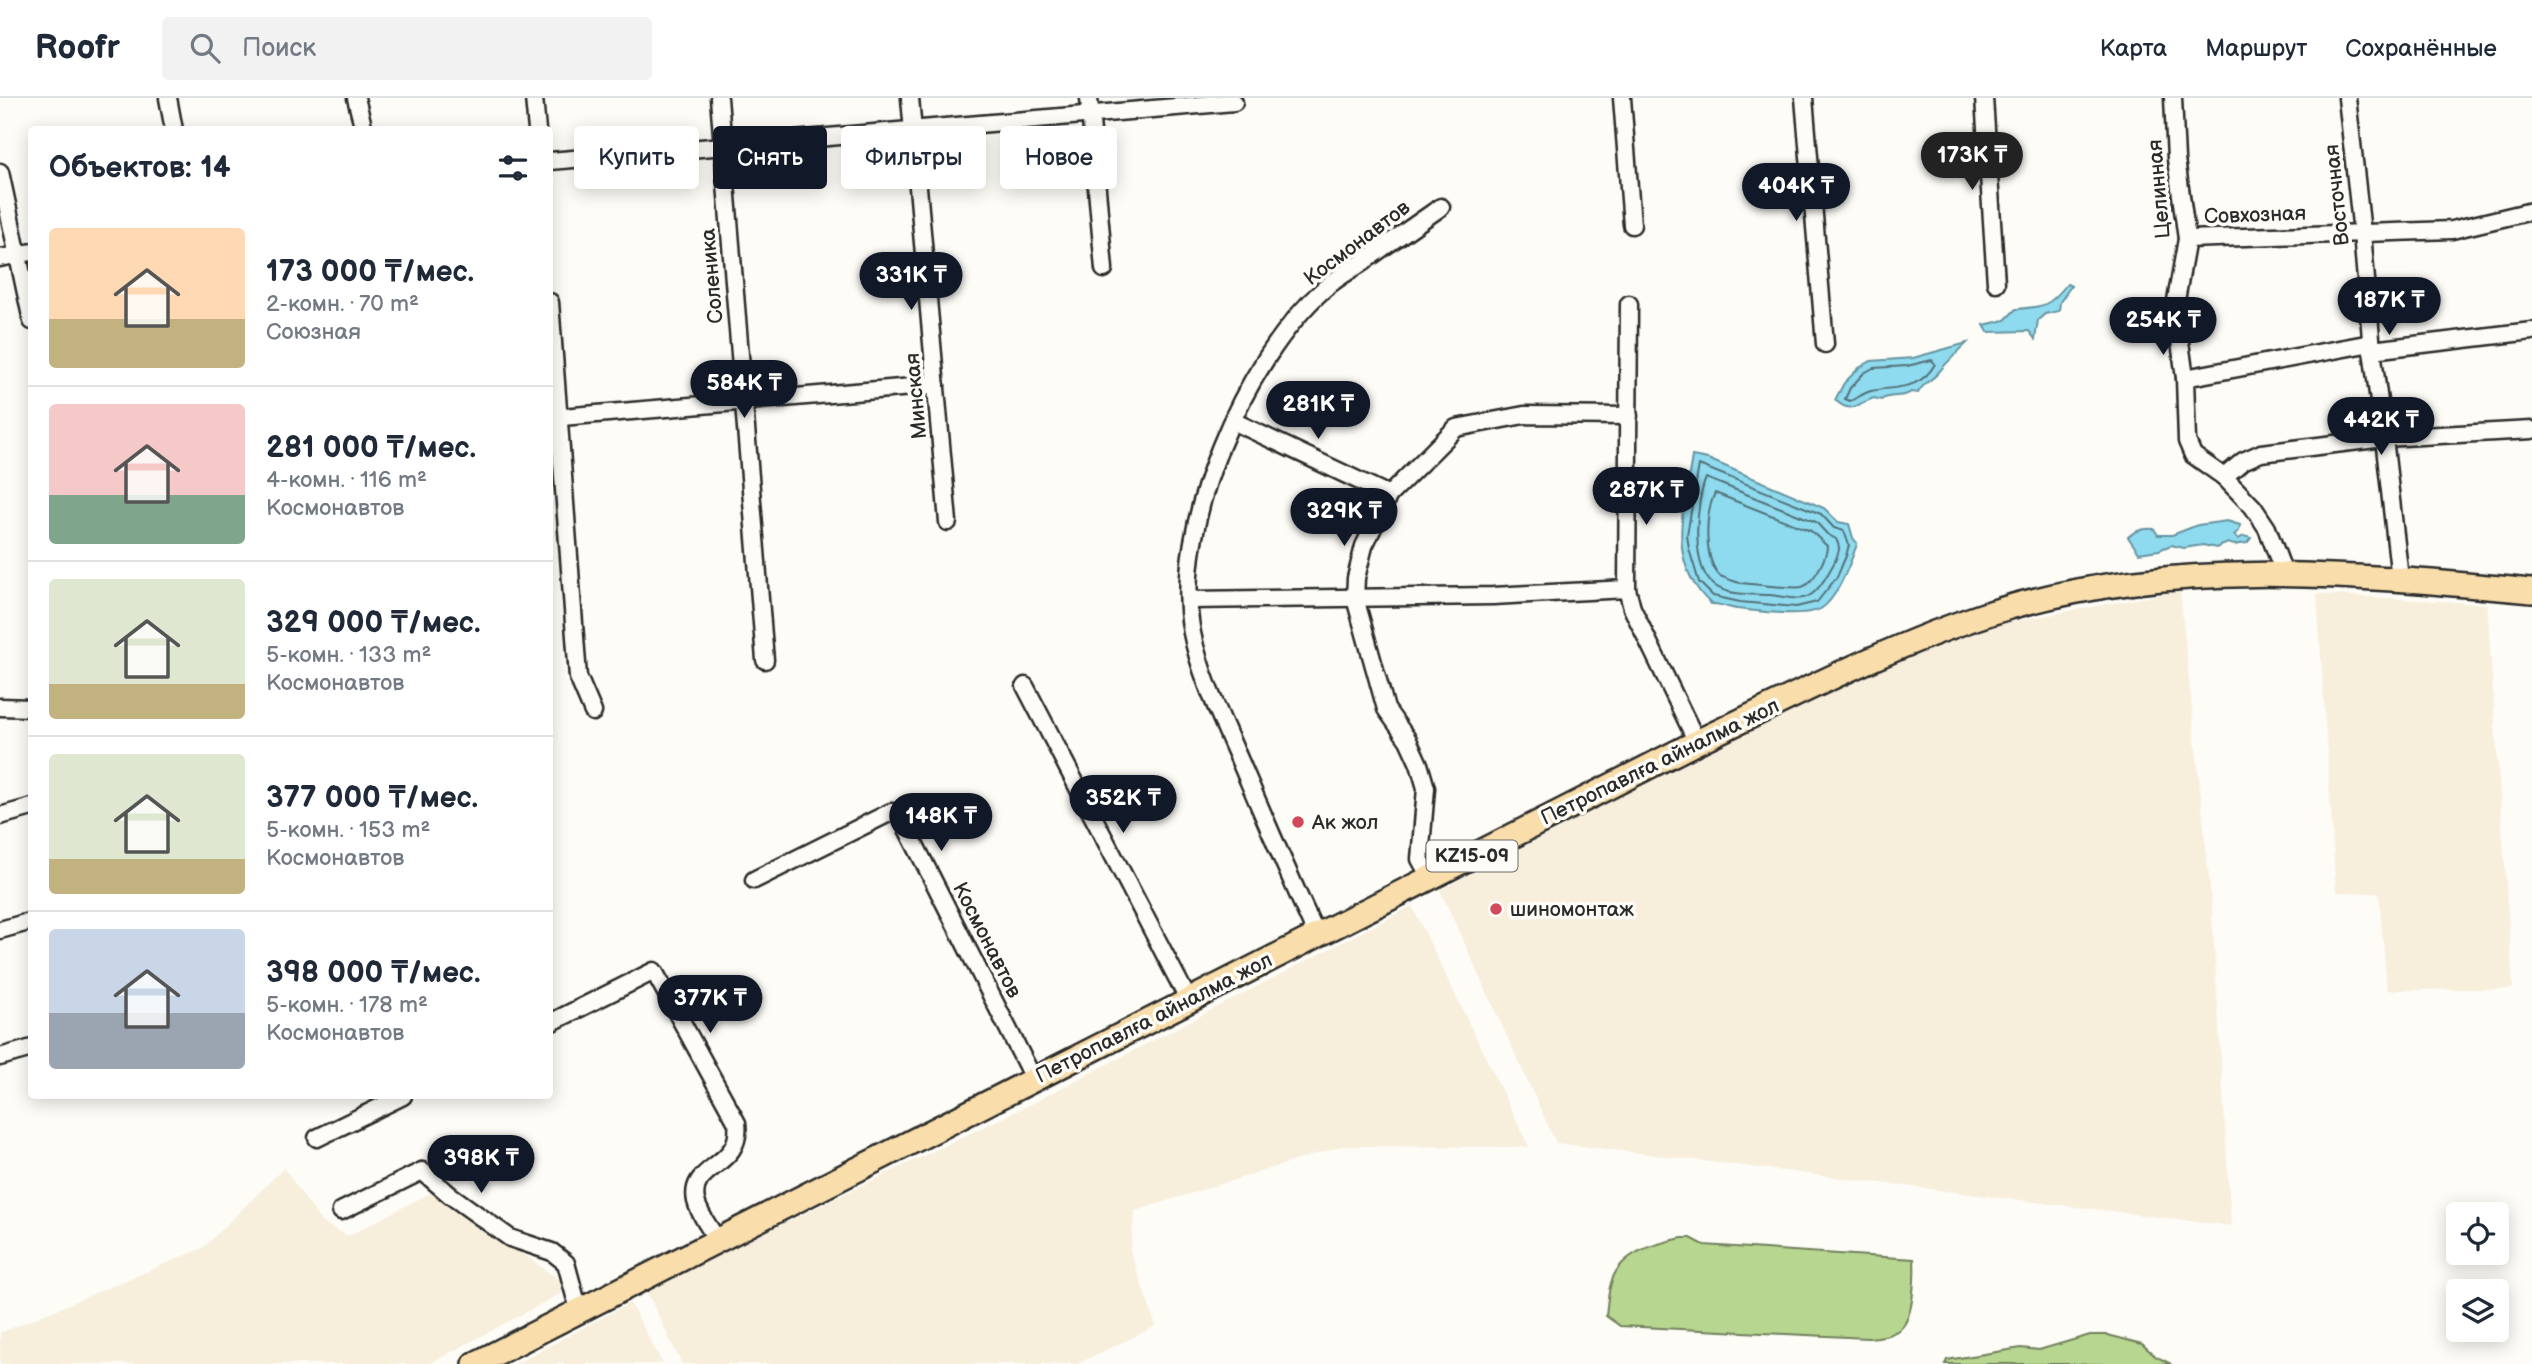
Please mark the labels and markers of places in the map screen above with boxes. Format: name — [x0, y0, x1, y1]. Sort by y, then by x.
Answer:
pin: 173K ₸ — [1915, 132, 2029, 192]
pin: 404K ₸ — [1739, 164, 1853, 223]
pin: 331K ₸ — [854, 252, 968, 312]
pin: 187K ₸ — [2332, 278, 2446, 337]
pin: 254K ₸ — [2106, 298, 2220, 357]
pin: 584K ₸ — [687, 360, 801, 420]
pin: 281K ₸ — [1261, 382, 1375, 441]
pin: 442K ₸ — [2324, 398, 2438, 457]
pin: 287K ₸ — [1589, 468, 1703, 527]
pin: 329K ₸ — [1287, 489, 1401, 548]
pin: 352K ₸ — [1066, 776, 1180, 835]
pin: 148K ₸ — [884, 794, 998, 853]
place label: Ак жол — [1311, 810, 1379, 835]
marker: Ак жол — [1290, 814, 1306, 830]
place label: шиномонтаж — [1510, 897, 1634, 922]
marker: шиномонтаж — [1488, 901, 1504, 917]
pin: 377K ₸ — [653, 976, 767, 1035]
pin: 398K ₸ — [424, 1136, 538, 1195]

